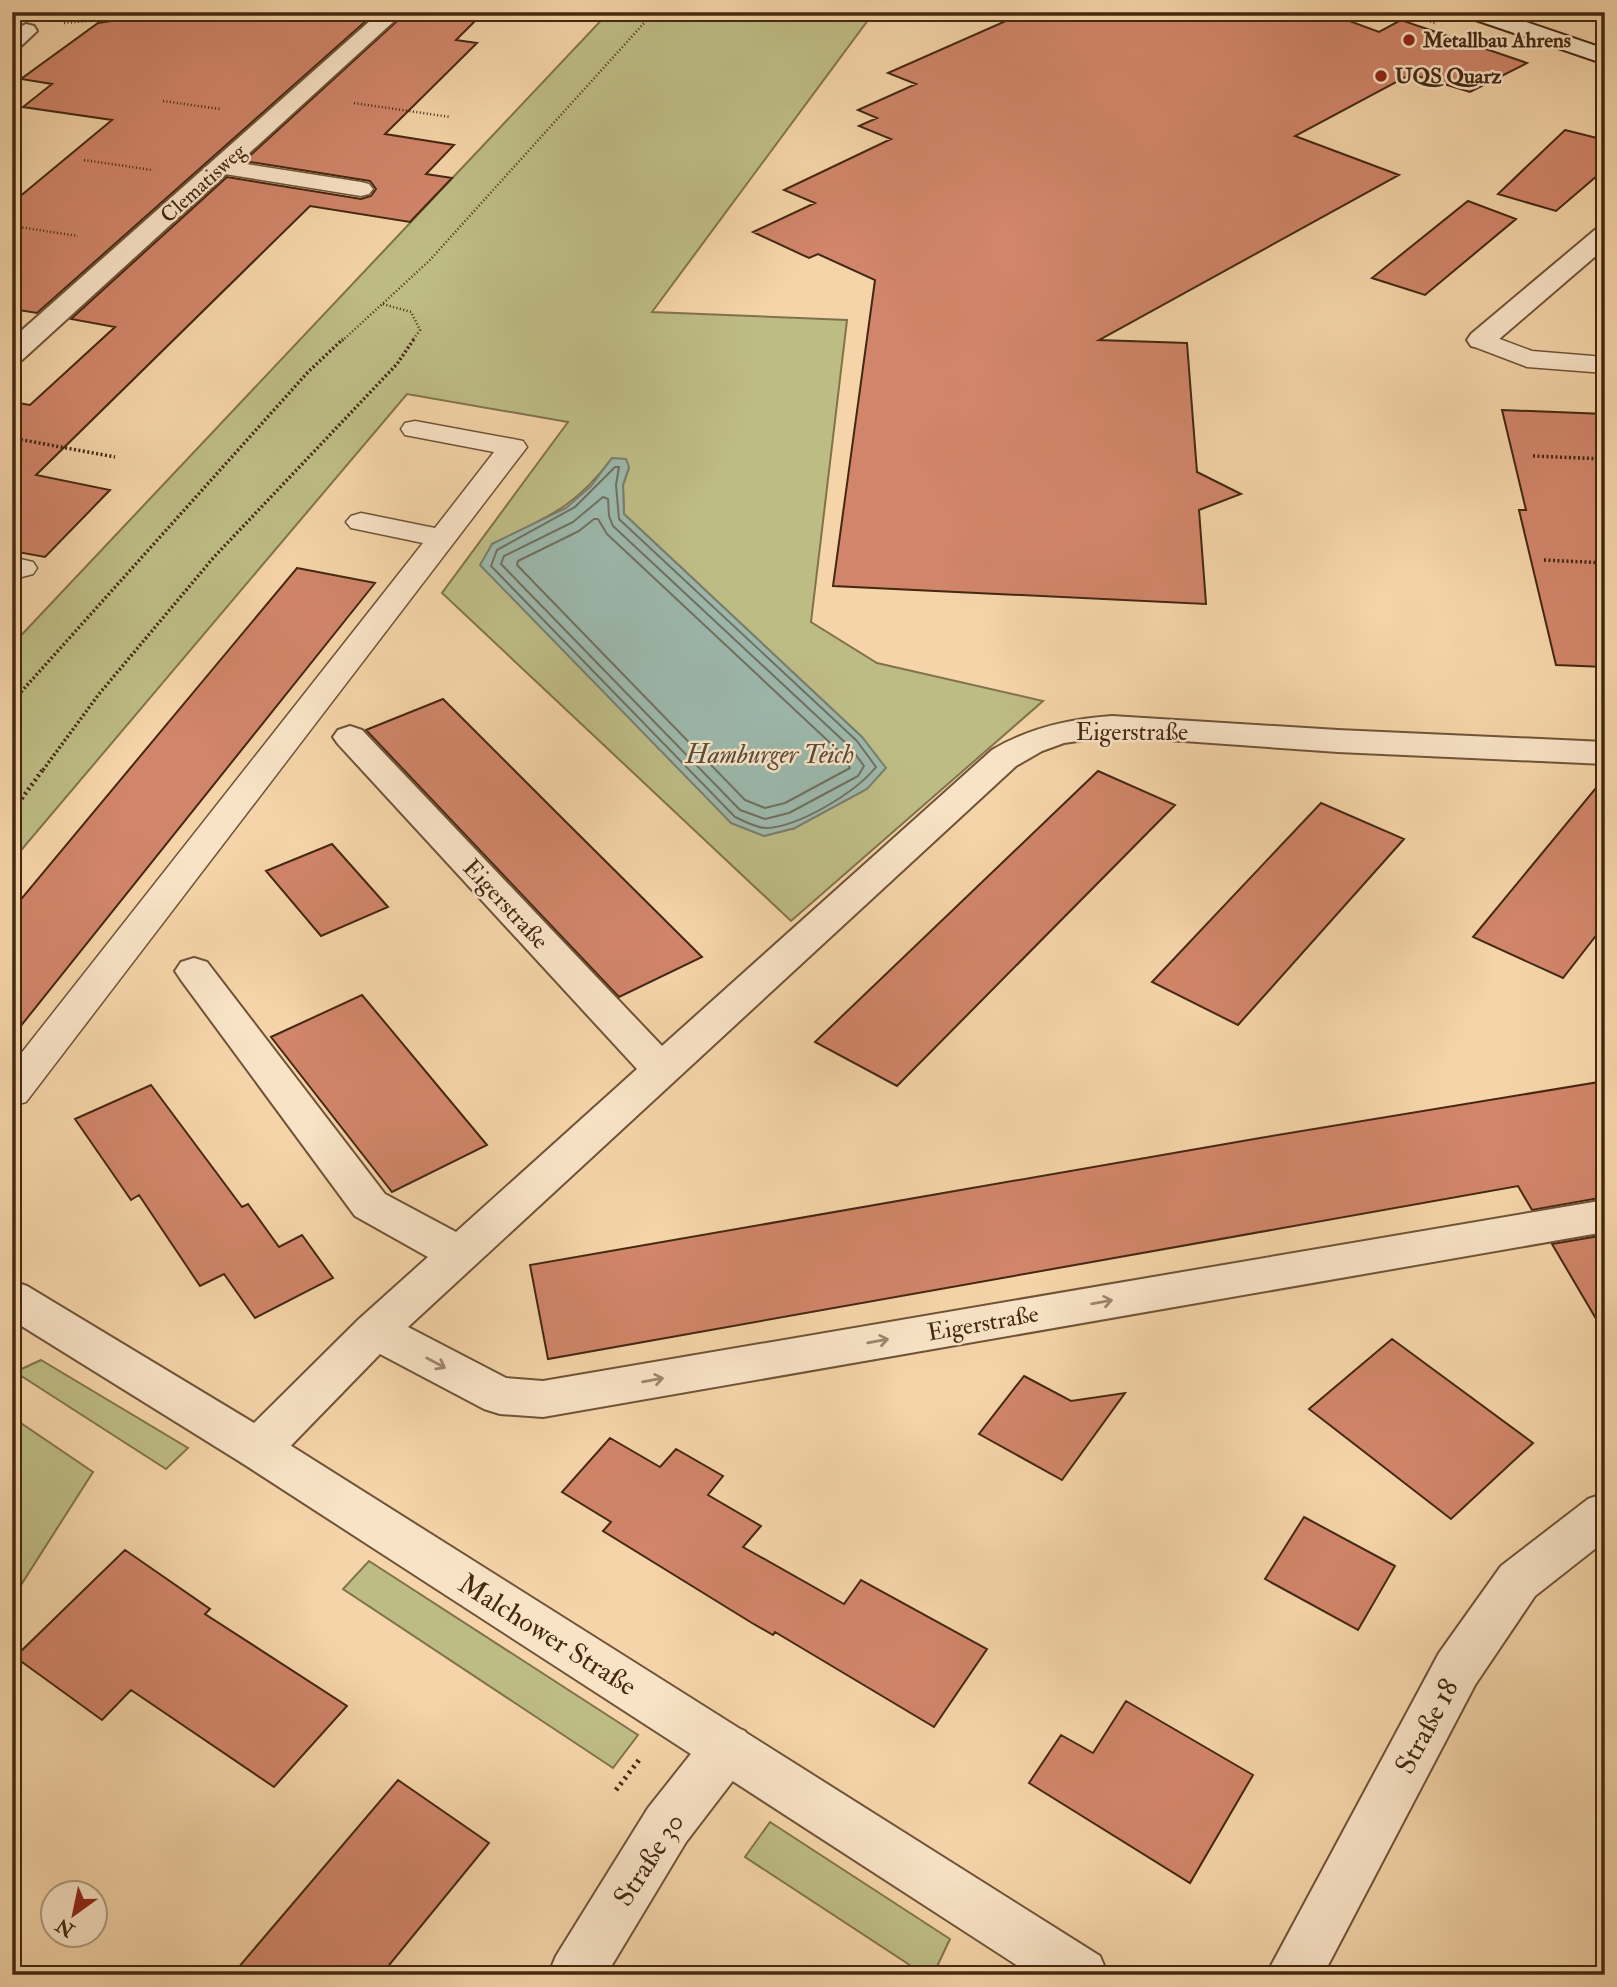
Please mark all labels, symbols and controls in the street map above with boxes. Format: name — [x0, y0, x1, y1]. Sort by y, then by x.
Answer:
place label: Metallbau Ahrens — [1422, 27, 1571, 54]
marker: Metallbau Ahrens — [1401, 32, 1417, 48]
place label: UQS Quarz — [1395, 63, 1502, 90]
marker: UQS Quarz — [1373, 68, 1389, 84]
street label: Clematisweg — [155, 137, 252, 229]
street label: Eigerstraße — [1076, 717, 1188, 748]
water label: Hamburger Teich — [685, 739, 854, 771]
street label: Eigerstraße — [456, 853, 555, 956]
one-way arrow — [1090, 1295, 1113, 1308]
street label: Eigerstraße — [925, 1298, 1041, 1349]
one-way arrow — [866, 1334, 888, 1347]
one-way arrow — [425, 1357, 446, 1370]
one-way arrow — [641, 1373, 664, 1386]
street label: Malchower Straße — [452, 1567, 643, 1704]
street label: Straße 18 — [1388, 1673, 1467, 1780]
street label: Straße 30 — [606, 1807, 692, 1913]
north arrow — [38, 1878, 108, 1948]
text: N — [51, 1912, 80, 1943]

